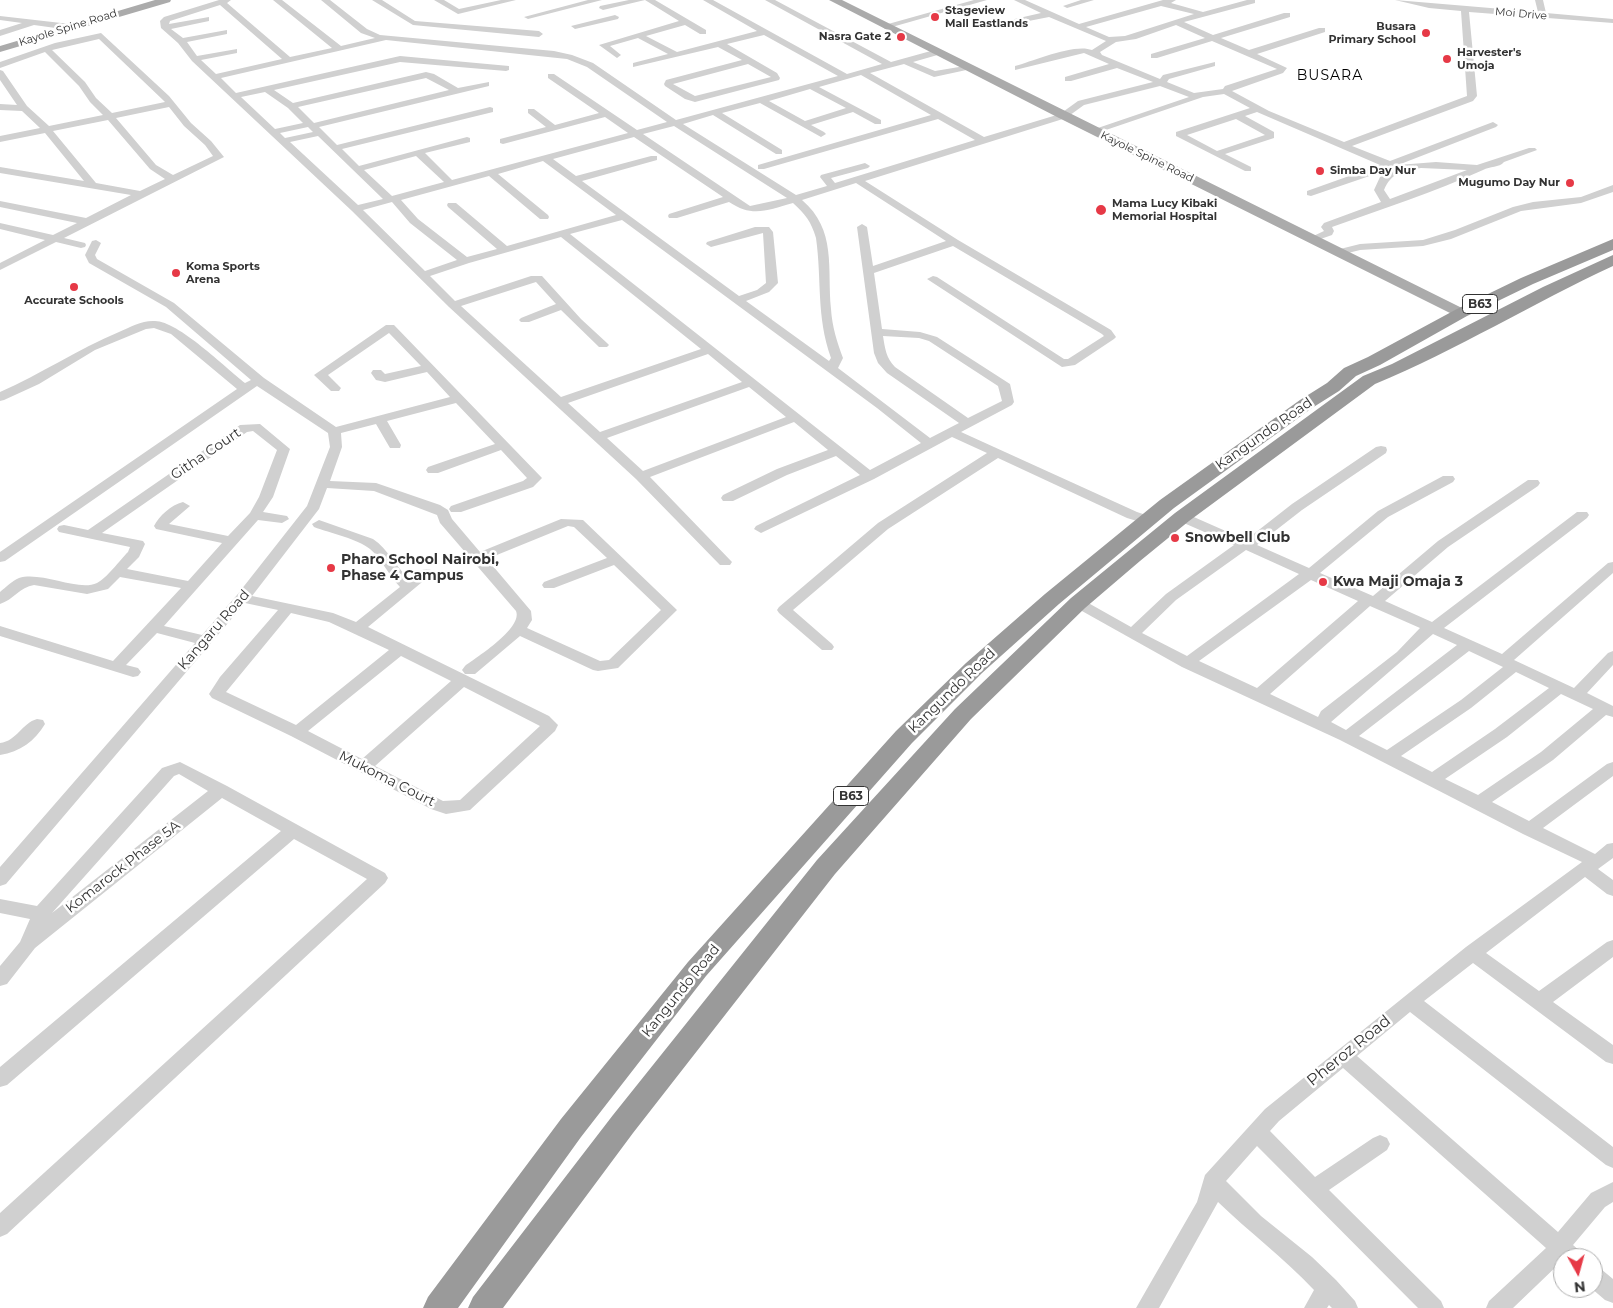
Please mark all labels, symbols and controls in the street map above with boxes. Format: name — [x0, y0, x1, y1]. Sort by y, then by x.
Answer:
place label: Stageview Mall Eastlands — [945, 4, 1028, 30]
street label: Moi Drive — [1494, 5, 1548, 23]
street label: Kayole Spine Road — [17, 7, 119, 49]
marker: Stageview Mall Eastlands — [929, 11, 941, 23]
place label: Busara Primary School — [1328, 20, 1416, 46]
marker: Busara Primary School — [1420, 27, 1432, 39]
place label: Nasra Gate 2 — [819, 30, 891, 44]
marker: Nasra Gate 2 — [895, 31, 907, 43]
place label: Harvester's Umoja — [1457, 46, 1521, 72]
marker: Harvester's Umoja — [1441, 53, 1453, 65]
district label: BUSARA — [1296, 68, 1364, 84]
street label: Kayole Spine Road — [1098, 129, 1196, 185]
place label: Simba Day Nur — [1330, 164, 1416, 178]
marker: Simba Day Nur — [1314, 165, 1326, 177]
place label: Mugumo Day Nur — [1458, 176, 1560, 190]
marker: Mugumo Day Nur — [1564, 177, 1576, 189]
place label: Mama Lucy Kibaki Memorial Hospital — [1112, 197, 1217, 223]
marker: Mama Lucy Kibaki Memorial Hospital — [1094, 203, 1108, 217]
place label: Koma Sports Arena — [186, 260, 260, 286]
marker: Koma Sports Arena — [170, 267, 182, 279]
marker: Accurate Schools — [68, 281, 80, 293]
place label: Accurate Schools — [24, 294, 124, 308]
road number: B63 — [1462, 294, 1498, 314]
street label: Kangundo Road — [1212, 394, 1316, 474]
street label: Githa Court — [168, 424, 244, 484]
place label: Snowbell Club — [1185, 530, 1290, 546]
marker: Snowbell Club — [1169, 532, 1181, 544]
place label: Pharo School Nairobi, Phase 4 Campus — [341, 552, 499, 584]
marker: Pharo School Nairobi, Phase 4 Campus — [325, 562, 337, 574]
place label: Kwa Maji Omaja 3 — [1333, 574, 1463, 590]
marker: Kwa Maji Omaja 3 — [1317, 576, 1329, 588]
street label: Kangaru Road — [175, 587, 253, 673]
street label: Kangundo Road — [905, 645, 999, 737]
street label: Mukoma Court — [336, 748, 438, 810]
road number: B63 — [834, 786, 868, 806]
street label: Komarock Phase 5A — [63, 817, 183, 917]
street label: Kangundo Road — [638, 941, 724, 1041]
street label: Pheroz Road — [1303, 1011, 1395, 1091]
north arrow — [1553, 1248, 1603, 1298]
text: N — [1573, 1277, 1586, 1297]

